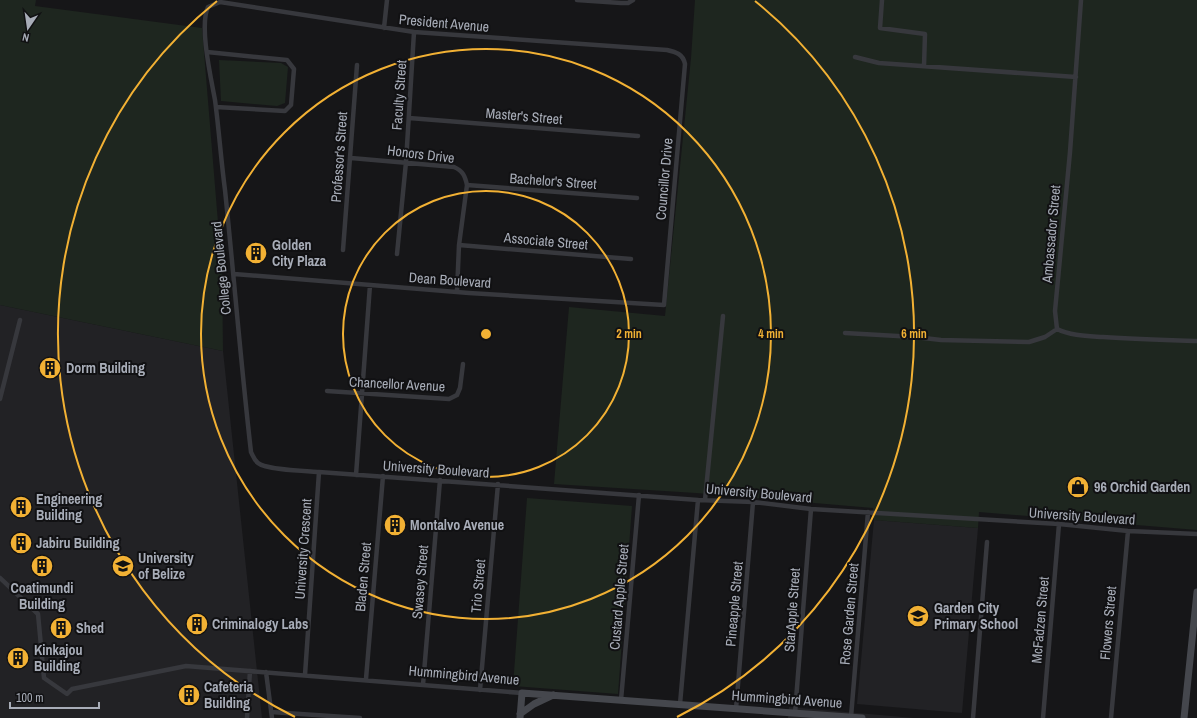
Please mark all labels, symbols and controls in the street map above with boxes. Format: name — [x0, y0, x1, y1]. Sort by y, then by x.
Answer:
north arrow — [8, 8, 48, 48]
street label: President Avenue — [398, 10, 490, 36]
text: N — [21, 30, 30, 45]
street label: Faculty Street — [388, 59, 410, 131]
street label: Master's Street — [485, 104, 563, 128]
street label: Professor's Street — [327, 111, 351, 203]
street label: Councillor Drive — [651, 137, 677, 221]
street label: Honors Drive — [386, 141, 456, 167]
street label: Bachelor's Street — [509, 169, 597, 193]
street label: Ambassador Street — [1038, 184, 1064, 285]
street label: College Boulevard — [207, 220, 235, 316]
street label: Associate Street — [502, 228, 589, 254]
place label: Golden City Plaza — [272, 236, 327, 270]
building icon: Golden City Plaza — [243, 240, 269, 266]
street label: Dean Boulevard — [408, 268, 492, 292]
text: 2 min — [616, 326, 642, 342]
text: 4 min — [758, 326, 784, 342]
text: 6 min — [901, 326, 927, 342]
centre of rings — [479, 327, 493, 341]
building icon: Dorm Building — [37, 355, 63, 381]
place label: Dorm Building — [66, 359, 145, 377]
street label: Chancellor Avenue — [349, 372, 445, 396]
street label: University Boulevard — [382, 456, 490, 482]
shop icon: 96 Orchid Garden — [1065, 474, 1091, 500]
place label: 96 Orchid Garden — [1094, 478, 1190, 496]
street label: University Boulevard — [705, 479, 813, 507]
place label: Engineering Building — [36, 490, 102, 524]
building icon: Engineering Building — [8, 494, 34, 520]
street label: University Crescent — [291, 498, 315, 600]
street label: University Boulevard — [1028, 503, 1136, 529]
building icon: Montalvo Avenue — [382, 512, 408, 538]
place label: Montalvo Avenue — [410, 516, 504, 534]
building icon: Jabiru Building — [8, 530, 34, 556]
place label: Jabiru Building — [36, 534, 120, 552]
street label: Bladen Street — [351, 542, 375, 612]
street label: Custard Apple Street — [605, 543, 633, 651]
street label: Swasey Street — [408, 544, 432, 620]
place label: University of Belize — [138, 549, 194, 583]
building icon: Coatimundi Building — [29, 553, 55, 579]
school or university icon: University of Belize — [110, 553, 136, 579]
street label: Trio Street — [467, 558, 489, 614]
street label: Pineapple Street — [721, 561, 747, 647]
street label: Rose Garden Street — [836, 562, 862, 666]
street label: StarApple Street — [780, 567, 804, 653]
street label: McFadzen Street — [1027, 576, 1053, 664]
place label: Coatimundi Building — [10, 579, 74, 613]
street label: Flowers Street — [1096, 585, 1120, 661]
place label: Garden City Primary School — [934, 599, 1018, 633]
school or university icon: Garden City Primary School — [905, 603, 931, 629]
building icon: Criminalogy Labs — [184, 611, 210, 637]
building icon: Shed — [48, 615, 74, 641]
place label: Criminalogy Labs — [212, 615, 308, 633]
place label: Shed — [76, 619, 104, 637]
place label: Kinkajou Building — [34, 641, 82, 675]
building icon: Kinkajou Building — [5, 645, 31, 671]
street label: Hummingbird Avenue — [408, 661, 520, 689]
place label: Cafeteria Building — [204, 678, 254, 712]
building icon: Cafeteria Building — [176, 682, 202, 708]
scale bar — [10, 684, 99, 710]
street label: Hummingbird Avenue — [731, 686, 843, 712]
text: 100 m — [16, 690, 43, 706]

